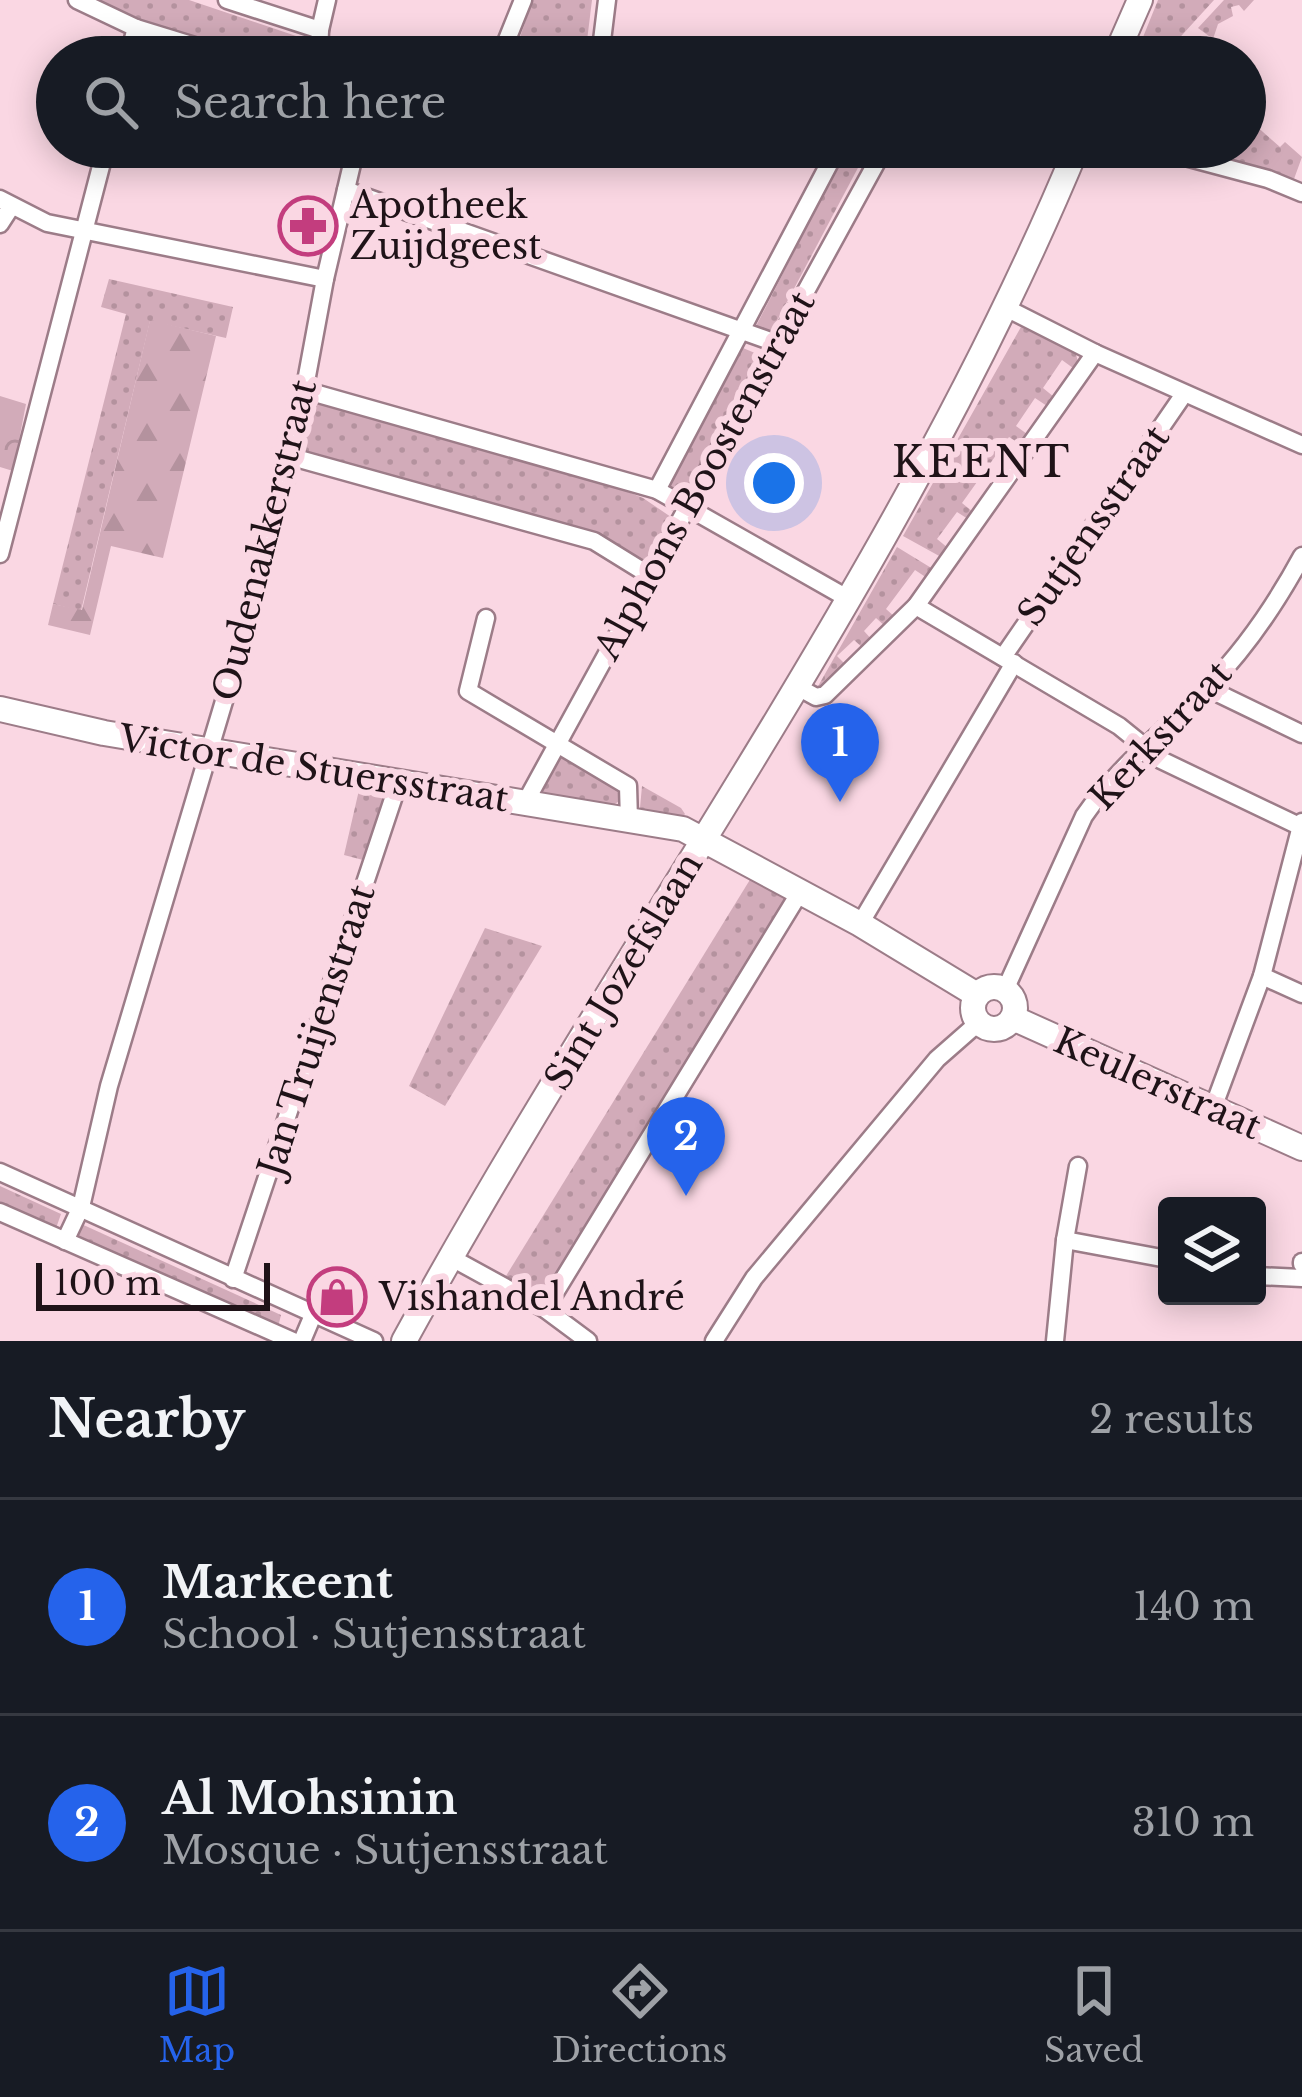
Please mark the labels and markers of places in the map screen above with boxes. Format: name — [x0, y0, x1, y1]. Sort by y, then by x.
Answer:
place label: Apotheek Zuijdgeest — [349, 183, 542, 269]
pharmacy icon: Apotheek Zuijdgeest — [277, 195, 339, 257]
pin: 1 — [801, 703, 879, 802]
pin: 2 — [647, 1097, 725, 1196]
shop icon: Vishandel André — [306, 1266, 368, 1328]
place label: Vishandel André — [378, 1275, 685, 1320]

